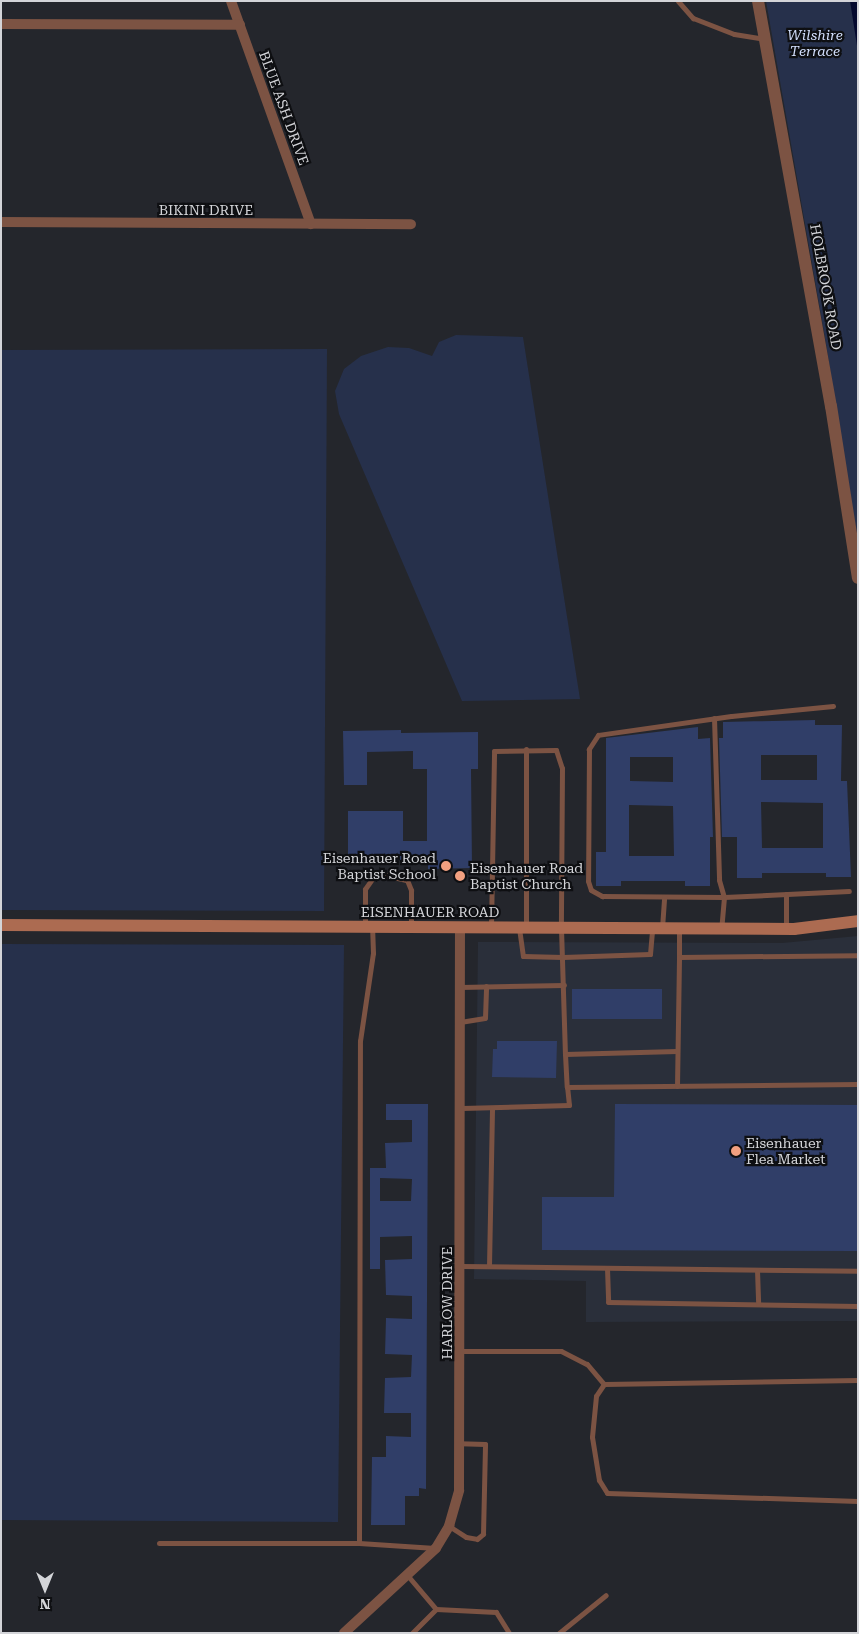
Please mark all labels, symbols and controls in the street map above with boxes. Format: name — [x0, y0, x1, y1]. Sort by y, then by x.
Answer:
park label: Wilshire Terrace — [787, 27, 843, 59]
street label: BLUE ASH DRIVE — [256, 49, 312, 167]
street label: BIKINI DRIVE — [159, 202, 253, 218]
street label: HOLBROOK ROAD — [807, 223, 845, 351]
place label: Eisenhauer Road Baptist School — [323, 850, 436, 882]
marker: Eisenhauer Road Baptist School — [440, 860, 452, 872]
place label: Eisenhauer Road Baptist Church — [470, 860, 583, 892]
marker: Eisenhauer Road Baptist Church — [454, 870, 466, 882]
street label: EISENHAUER ROAD — [361, 904, 499, 920]
place label: Eisenhauer Flea Market — [746, 1135, 825, 1168]
marker: Eisenhauer Flea Market — [730, 1145, 742, 1157]
street label: HARLOW DRIVE — [439, 1246, 455, 1360]
north arrow — [20, 1564, 70, 1614]
text: N — [40, 1596, 50, 1612]

